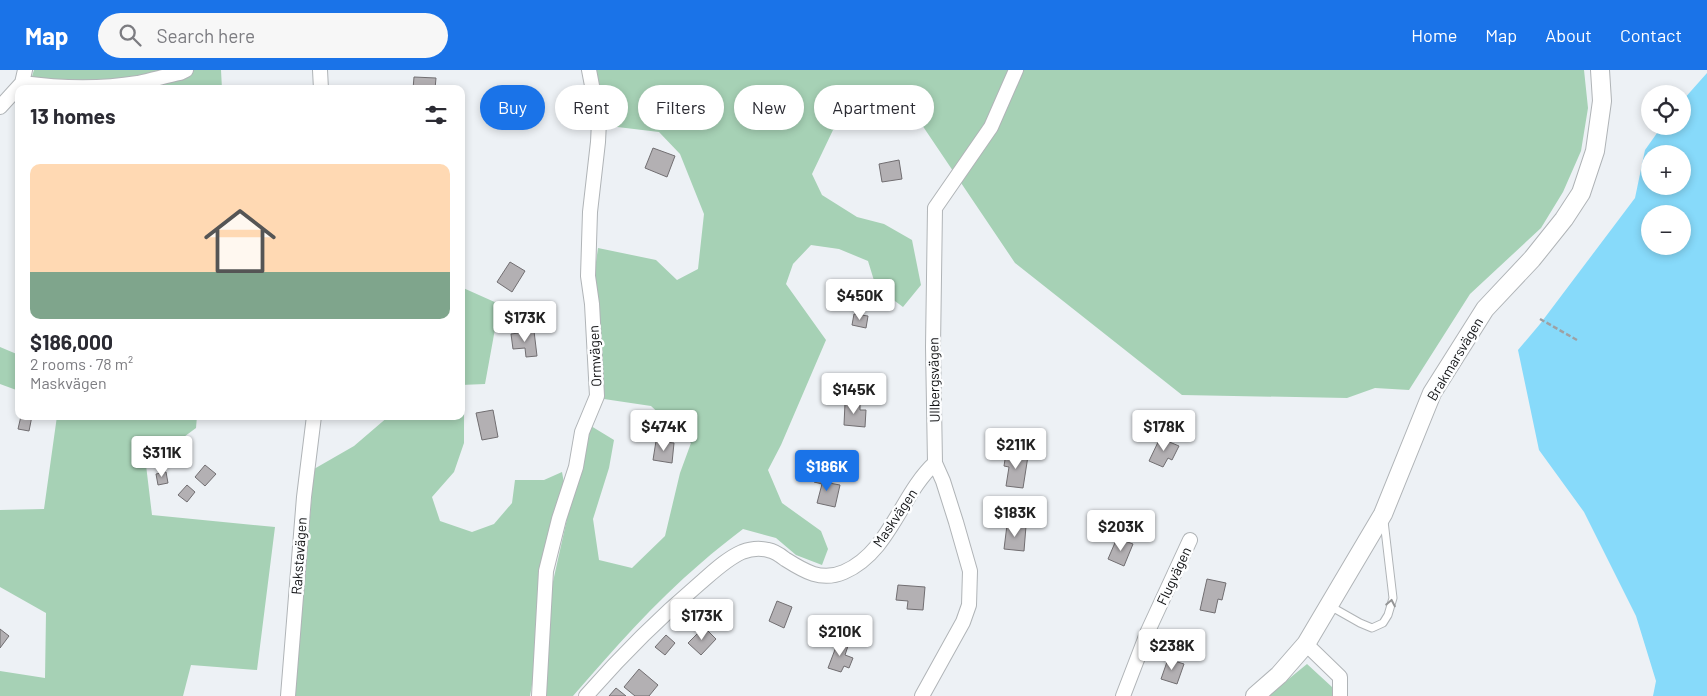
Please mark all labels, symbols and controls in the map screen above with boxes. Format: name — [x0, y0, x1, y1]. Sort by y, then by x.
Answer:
search box — [98, 13, 448, 58]
text: Map — [25, 21, 68, 50]
icon: search — [116, 21, 144, 49]
text: Search here — [156, 24, 255, 47]
text: Home — [1411, 24, 1457, 46]
text: Map — [1485, 24, 1517, 46]
text: About — [1545, 24, 1592, 46]
text: Contact — [1620, 24, 1682, 46]
chip: Buy — [480, 85, 545, 130]
chip: Rent — [555, 85, 628, 130]
chip: Filters — [638, 85, 724, 130]
chip: New — [734, 85, 804, 130]
chip: Apartment — [814, 85, 934, 130]
map controls — [1641, 85, 1691, 255]
button: locate — [1641, 85, 1691, 135]
icon: filters — [422, 101, 450, 129]
text: 13 homes — [30, 103, 115, 128]
button: + — [1641, 145, 1691, 195]
icon: home — [195, 196, 285, 286]
button: − — [1641, 205, 1691, 255]
pin: $450K — [825, 278, 895, 321]
text: $450K — [837, 285, 883, 304]
pin: $173K — [490, 300, 560, 343]
text: $173K — [504, 307, 546, 326]
street label: Brakmarsvägen — [1423, 314, 1486, 404]
street label: Ormvägen — [584, 325, 605, 387]
text: $186,000 — [30, 329, 113, 354]
street label: Ullbergsvägen — [924, 337, 943, 423]
text: 2 rooms · 78 m² — [30, 354, 133, 373]
pin: $145K — [819, 372, 889, 415]
text: Maskvägen — [30, 373, 107, 392]
text: $145K — [832, 379, 876, 398]
pin: $474K — [629, 410, 699, 452]
pin: $178K — [1129, 410, 1199, 452]
text: $474K — [641, 416, 687, 435]
text: $178K — [1143, 416, 1185, 435]
pin: $211K — [981, 428, 1051, 470]
text: $211K — [996, 434, 1036, 453]
pin: $311K — [127, 436, 197, 478]
text: $311K — [142, 442, 182, 461]
pin: $186K — [792, 450, 862, 492]
text: $186K — [806, 456, 848, 475]
street label: Maskvägen — [869, 485, 920, 550]
pin: $183K — [980, 496, 1050, 538]
text: $183K — [994, 502, 1036, 521]
pin: $203K — [1086, 510, 1156, 552]
text: $203K — [1098, 516, 1144, 535]
street label: Rakstavägen — [287, 517, 310, 595]
street label: Flugvägen — [1153, 544, 1194, 608]
pin: $173K — [667, 598, 737, 641]
one-way arrow — [1385, 599, 1395, 608]
text: $173K — [681, 605, 723, 624]
pin: $210K — [805, 614, 875, 657]
text: $210K — [819, 621, 861, 640]
pin: $238K — [1137, 628, 1207, 671]
text: $238K — [1149, 635, 1195, 654]

